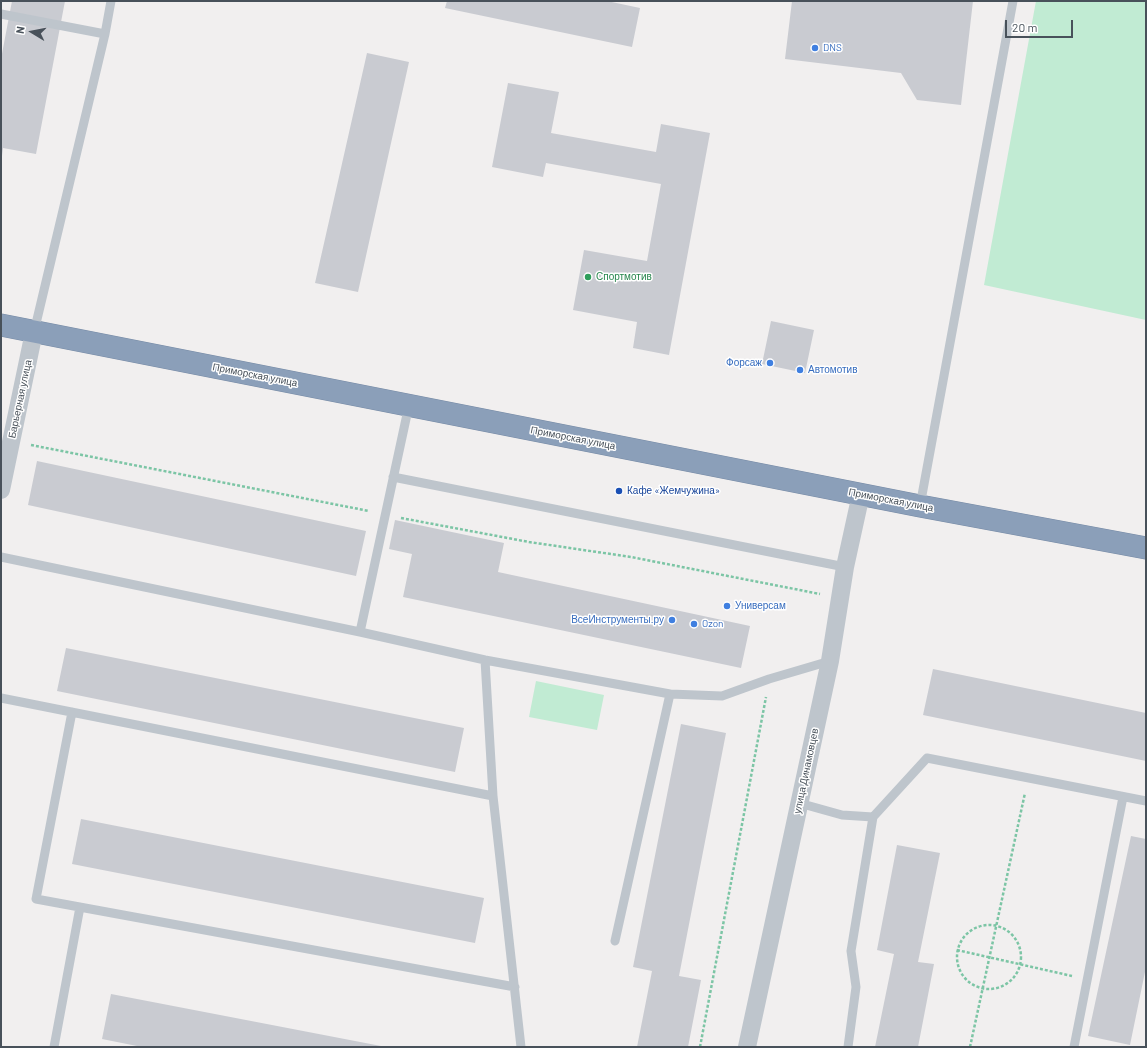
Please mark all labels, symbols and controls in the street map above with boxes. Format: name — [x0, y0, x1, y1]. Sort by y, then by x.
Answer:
north arrow — [12, 12, 52, 52]
scale bar — [1007, 12, 1075, 38]
text: 20 m — [1012, 20, 1038, 34]
text: N — [13, 25, 27, 35]
place label: DNS — [823, 42, 842, 54]
marker: DNS — [810, 43, 820, 53]
place label: Спортмотив — [596, 271, 652, 283]
marker: Спортмотив — [583, 272, 593, 282]
place label: Форсаж — [726, 357, 762, 369]
marker: Форсаж — [765, 358, 775, 368]
street label: Барьерная улица — [6, 359, 34, 439]
street label: Приморская улица — [211, 361, 299, 389]
place label: Автомотив — [808, 364, 857, 376]
marker: Автомотив — [795, 365, 805, 375]
street label: Приморская улица — [529, 424, 617, 452]
place label: Кафе «Жемчужина» — [627, 485, 720, 497]
marker: Кафе «Жемчужина» — [614, 486, 624, 496]
street label: Приморская улица — [847, 486, 935, 514]
place label: Универсам — [735, 600, 786, 612]
marker: Универсам — [722, 601, 732, 611]
place label: ВсеИнструменты.ру — [571, 614, 664, 626]
marker: ВсеИнструменты.ру — [667, 615, 677, 625]
place label: Ozon — [702, 618, 724, 630]
marker: Ozon — [689, 619, 699, 629]
street label: улица Динамовцев — [791, 727, 821, 815]

